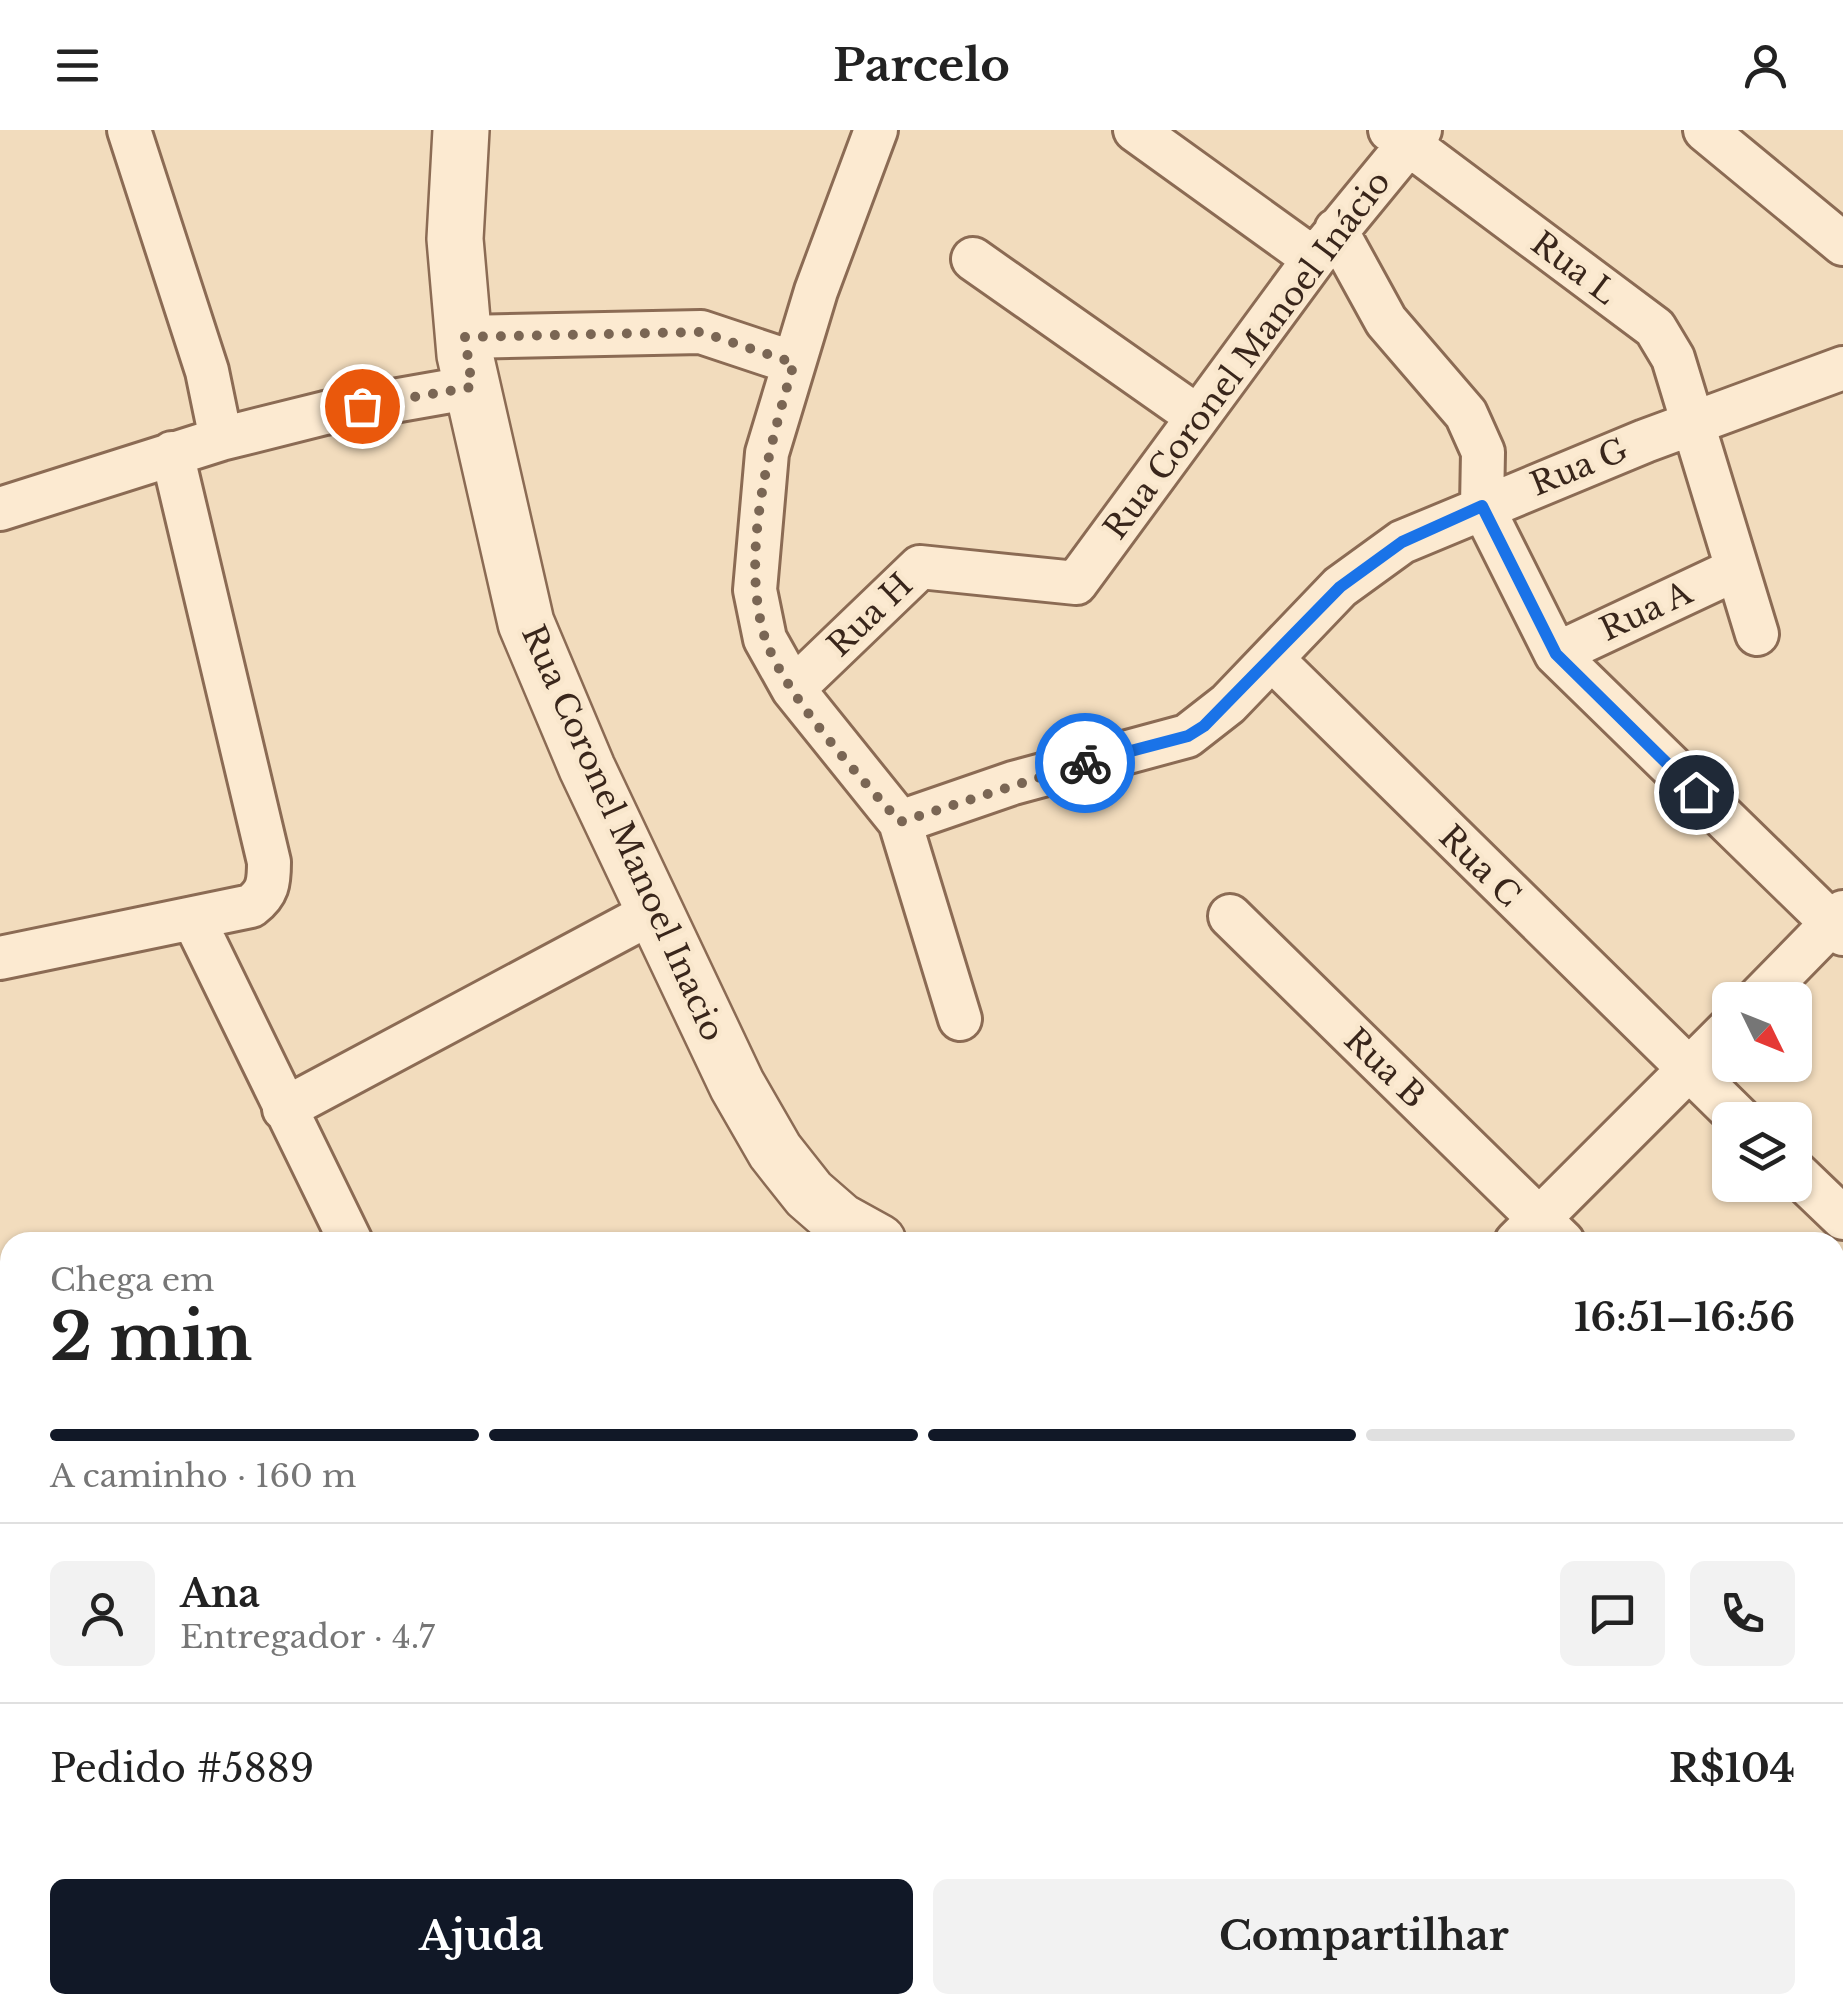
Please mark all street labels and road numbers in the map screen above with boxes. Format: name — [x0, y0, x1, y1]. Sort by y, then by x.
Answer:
street label: Rua Coronel Manoel Inácio — [1095, 163, 1399, 547]
street label: Rua L — [1523, 223, 1625, 313]
street label: Rua G — [1525, 430, 1633, 504]
street label: Rua H — [819, 565, 921, 665]
street label: Rua A — [1594, 572, 1699, 650]
street label: Rua Coronel Manoel Inacio — [513, 619, 733, 1047]
street label: Rua C — [1431, 817, 1529, 915]
street label: Rua B — [1336, 1020, 1434, 1116]

